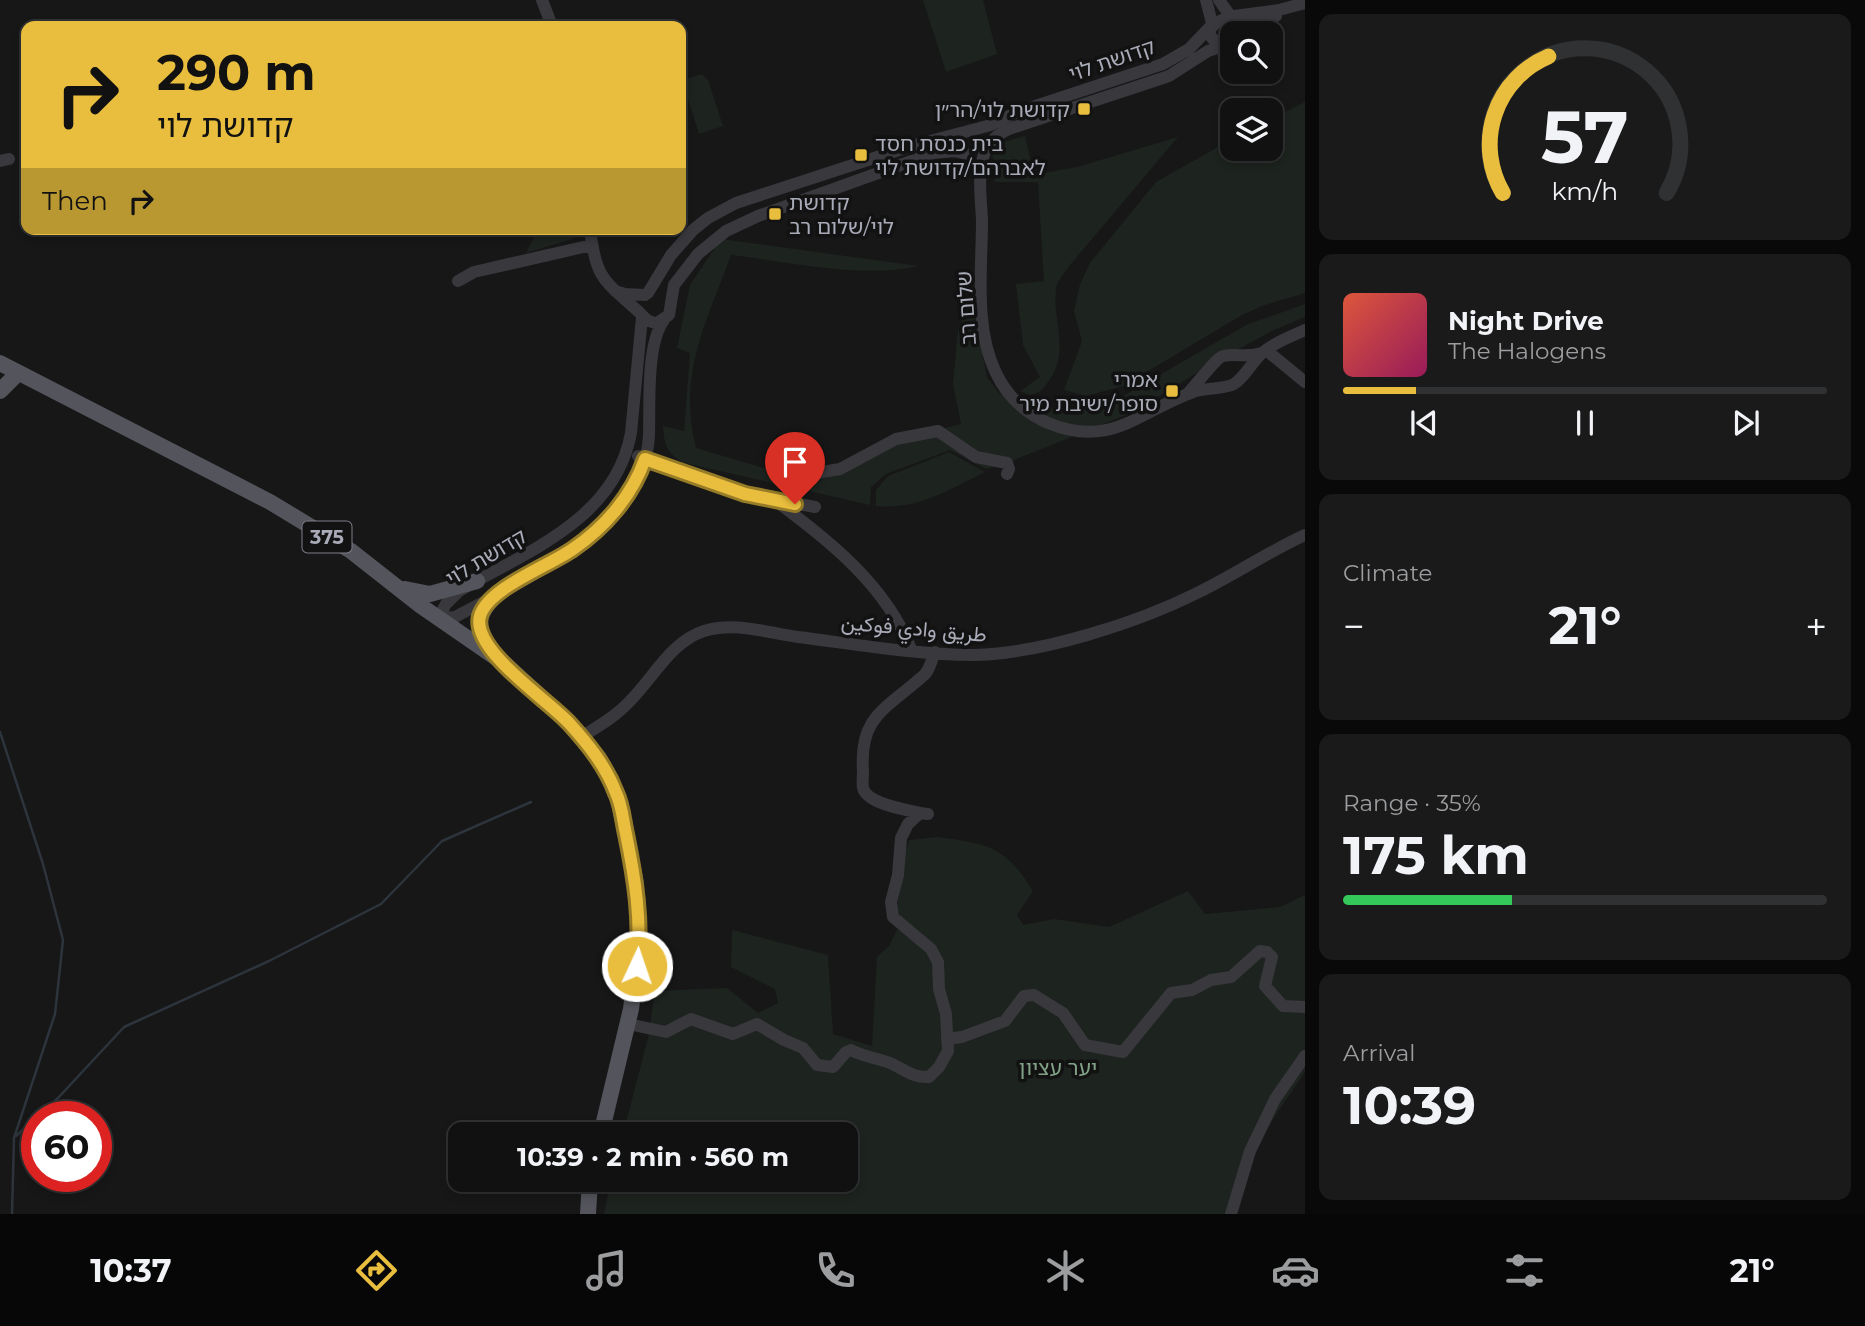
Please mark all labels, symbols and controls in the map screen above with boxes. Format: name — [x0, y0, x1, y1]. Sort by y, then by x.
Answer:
map controls — [1220, 21, 1283, 161]
button: search — [1220, 21, 1283, 84]
street label: קדושת לוי — [1066, 34, 1158, 86]
text: 290 m — [157, 43, 316, 102]
icon: right — [42, 49, 133, 140]
text: 57 — [1541, 93, 1629, 181]
place label: קדושת לוי/הר״ן — [935, 97, 1070, 122]
button: layers — [1220, 98, 1283, 161]
marker: קדושת לוי/הר״ן — [1076, 101, 1092, 117]
text: קדושת לוי — [157, 106, 293, 145]
place label: בית כנסת חסד לאברהם/קדושת לוי — [875, 131, 1046, 180]
marker: בית כנסת חסד לאברהם/קדושת לוי — [853, 147, 869, 163]
text: km/h — [1552, 176, 1618, 206]
icon: right — [122, 182, 160, 220]
text: Then — [42, 185, 108, 217]
place label: קדושת לוי/שלום רב — [789, 190, 894, 239]
marker: קדושת לוי/שלום רב — [767, 206, 783, 222]
street label: שלום רב — [951, 270, 981, 346]
text: Night Drive — [1448, 305, 1604, 337]
text: The Halogens — [1448, 337, 1606, 365]
place label: אמרי סופר/ישיבת מיר — [1019, 367, 1158, 416]
marker: אמרי סופר/ישיבת מיר — [1164, 383, 1180, 399]
icon: previous — [1405, 404, 1443, 442]
icon: pause — [1566, 404, 1604, 442]
icon: next — [1727, 404, 1765, 442]
pin — [765, 432, 825, 504]
icon: arrive — [776, 443, 814, 481]
road number: 375 — [302, 522, 352, 552]
street label: קדושת לוי — [441, 523, 531, 591]
text: Climate — [1343, 559, 1432, 587]
text: 21° — [1549, 594, 1621, 657]
text: − — [1343, 603, 1365, 650]
text: + — [1805, 603, 1827, 650]
street label: طريق وادي فوکين — [840, 609, 988, 652]
text: Range · 35% — [1343, 789, 1481, 817]
text: 175 km — [1343, 824, 1529, 887]
position arrow — [600, 929, 674, 1003]
text: Arrival — [1343, 1039, 1416, 1067]
park label: יער עציון — [1019, 1055, 1097, 1080]
text: 10:39 — [1343, 1074, 1476, 1137]
speed limit sign: 60 — [21, 1101, 112, 1192]
text: 10:39 · 2 min · 560 m — [517, 1141, 789, 1173]
icon: directions — [352, 1246, 401, 1295]
icon: music — [582, 1246, 631, 1295]
icon: phone — [811, 1246, 860, 1295]
icon: climate — [1041, 1246, 1090, 1295]
icon: car — [1271, 1246, 1320, 1295]
icon: filters — [1500, 1246, 1549, 1295]
text: 10:37 — [90, 1251, 171, 1290]
text: 21° — [1730, 1251, 1775, 1290]

